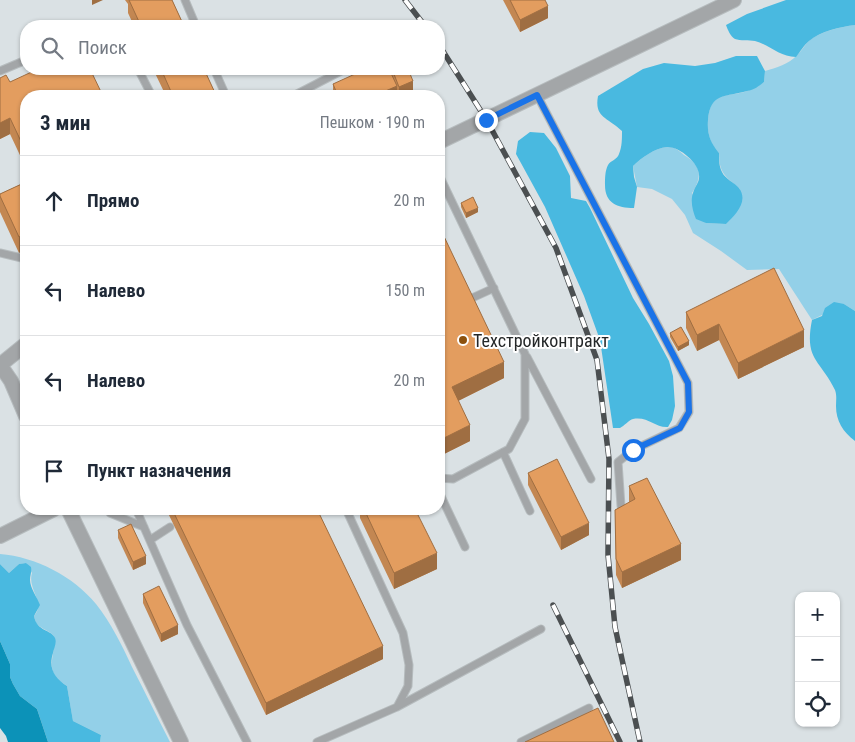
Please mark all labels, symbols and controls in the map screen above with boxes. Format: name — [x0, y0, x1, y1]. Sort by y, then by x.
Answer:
search box — [20, 20, 445, 75]
icon: search — [38, 34, 66, 62]
text: Поиск — [78, 36, 127, 59]
route end — [475, 109, 498, 132]
text: 3 мин — [40, 111, 90, 135]
text: Пешком · 190 m — [320, 113, 425, 132]
icon: ahead — [40, 187, 68, 215]
text: Прямо — [87, 189, 140, 212]
text: 20 m — [393, 191, 425, 210]
icon: left — [40, 277, 68, 305]
text: Налево — [87, 279, 145, 302]
text: 150 m — [386, 281, 425, 300]
place label: Техстройконтракт — [473, 330, 609, 351]
marker: Техстройконтракт — [457, 334, 469, 346]
icon: left — [40, 367, 68, 395]
text: Налево — [87, 369, 145, 392]
text: 20 m — [393, 371, 425, 390]
route start — [622, 439, 645, 462]
icon: arrive — [40, 457, 68, 485]
text: Пункт назначения — [87, 459, 231, 482]
map controls — [795, 592, 840, 727]
button: + — [795, 592, 840, 637]
button: − — [795, 637, 840, 682]
button: locate — [795, 682, 840, 727]

